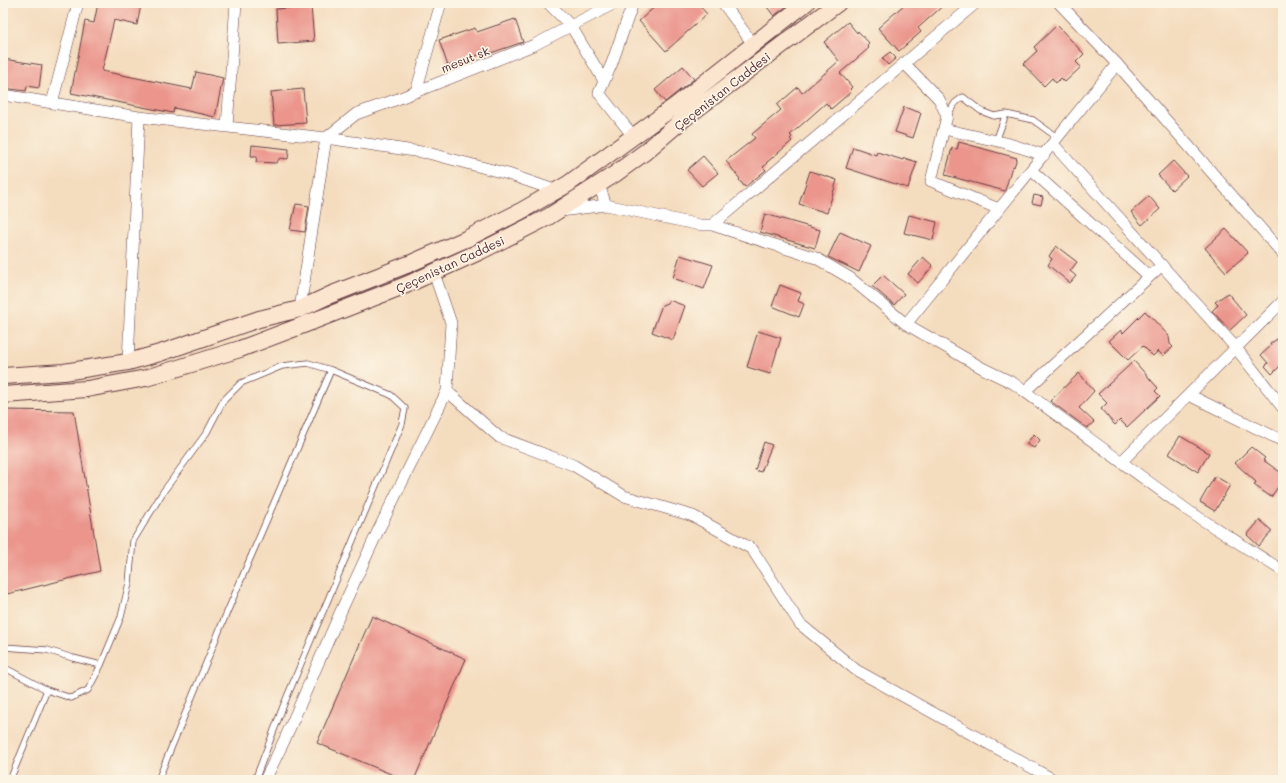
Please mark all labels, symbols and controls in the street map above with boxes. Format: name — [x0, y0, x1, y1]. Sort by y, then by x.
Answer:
street label: mesut sk — [438, 42, 492, 76]
street label: Çeçenistan Caddesi — [671, 48, 773, 134]
street label: Çeçenistan Caddesi — [393, 232, 507, 296]

